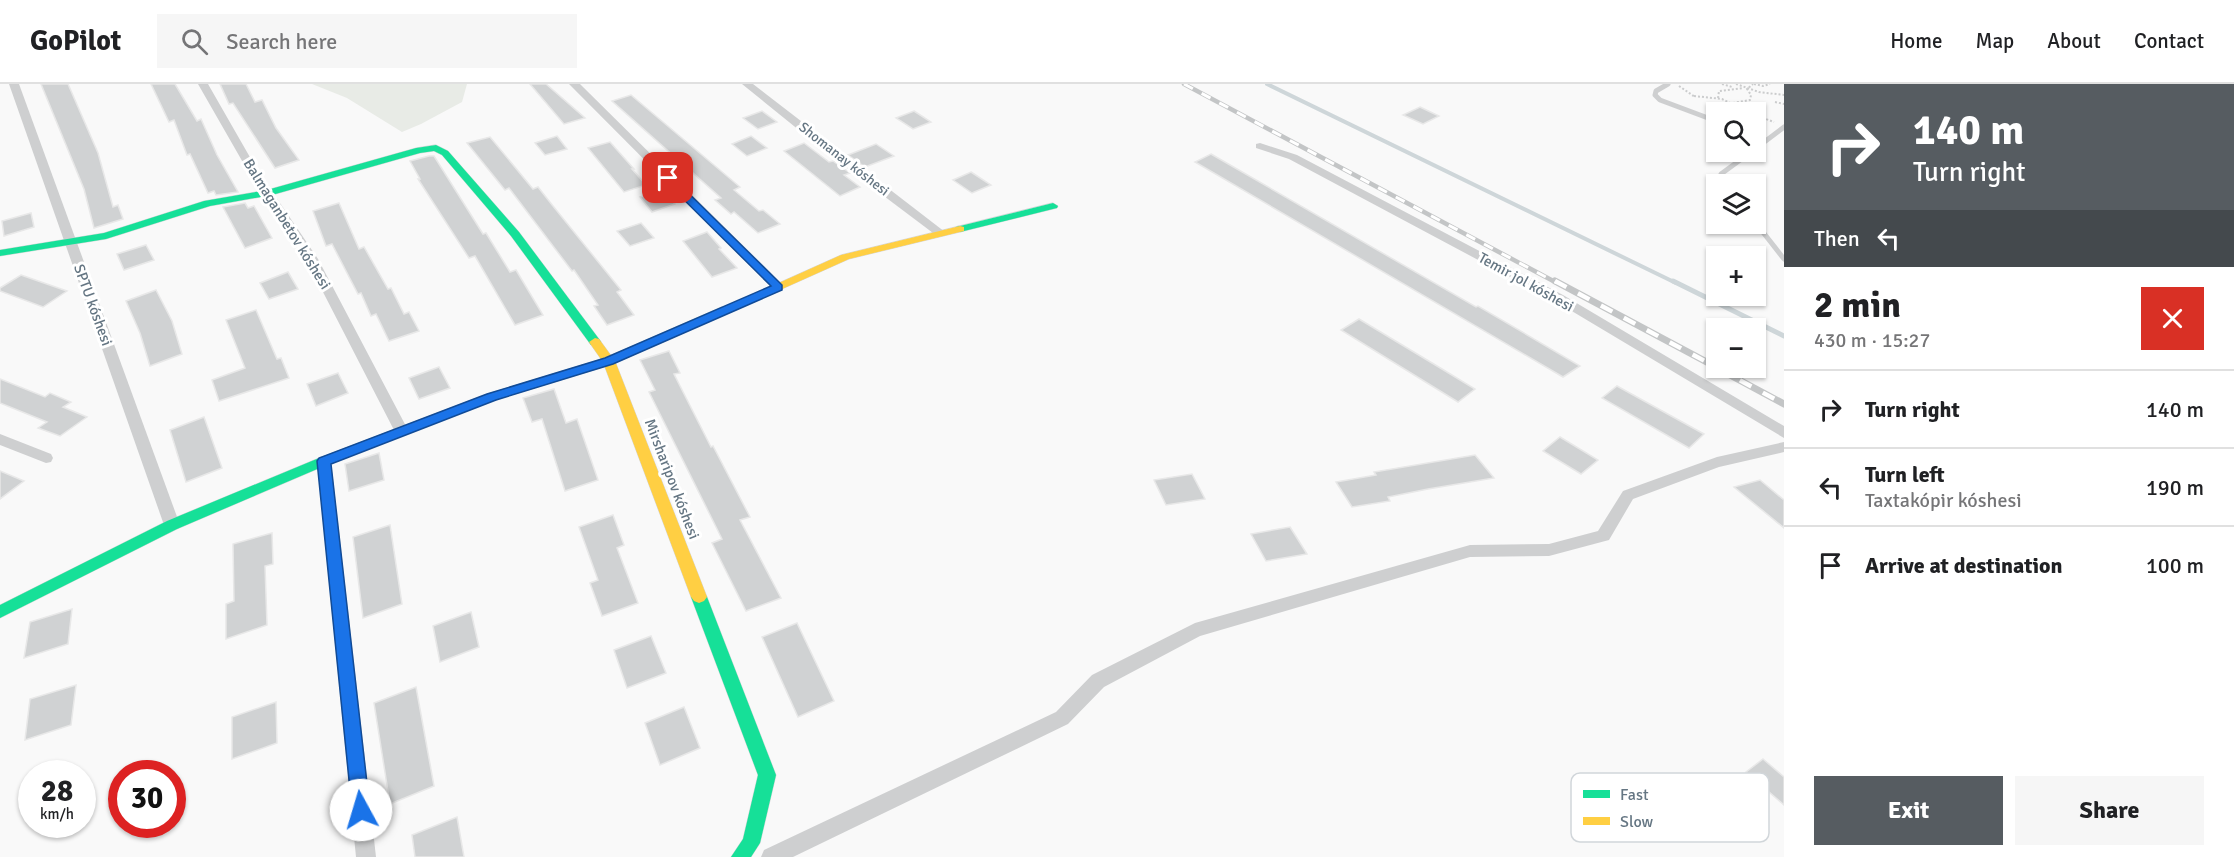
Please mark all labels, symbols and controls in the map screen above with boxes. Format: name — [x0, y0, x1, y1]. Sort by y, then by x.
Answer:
search box — [157, 14, 577, 68]
text: GoPilot — [30, 24, 121, 58]
icon: search — [178, 25, 211, 58]
text: Search here — [226, 28, 337, 55]
text: Home — [1890, 28, 1943, 54]
text: Map — [1976, 28, 2014, 54]
text: About — [2047, 28, 2101, 54]
text: Contact — [2134, 28, 2204, 54]
map controls — [1706, 102, 1766, 378]
button: search — [1706, 102, 1766, 162]
text: 140 m — [1913, 105, 2024, 156]
icon: right — [1814, 108, 1892, 186]
street label: Shomanay kóshesi — [795, 118, 893, 200]
pin — [642, 152, 693, 203]
street label: Balmaganbetov kóshesi — [239, 155, 335, 293]
text: Turn right — [1913, 156, 2026, 189]
icon: arrive — [651, 161, 684, 194]
button: layers — [1706, 174, 1766, 234]
icon: left — [1872, 222, 1905, 255]
text: Then — [1814, 225, 1860, 252]
button: + — [1706, 246, 1766, 306]
street label: Temir jol kóshesi — [1475, 248, 1577, 316]
street label: SPTU kóshesi — [70, 262, 116, 348]
text: 2 min — [1814, 283, 1901, 328]
button: close — [2141, 287, 2204, 350]
button: − — [1706, 318, 1766, 378]
text: 430 m · 15:27 — [1814, 328, 1930, 353]
icon: right — [1814, 393, 1847, 426]
text: Turn right — [1865, 396, 1960, 423]
text: 140 m — [2146, 396, 2204, 423]
street label: Mirsharipov kóshesi — [641, 416, 703, 542]
text: Turn left — [1865, 461, 1945, 488]
icon: left — [1814, 471, 1847, 504]
text: 190 m — [2146, 474, 2204, 501]
text: Taxtakópir kóshesi — [1865, 488, 2022, 513]
icon: arrive — [1814, 549, 1847, 582]
text: Arrive at destination — [1865, 552, 2062, 579]
text: 100 m — [2146, 552, 2204, 579]
speed limit sign: 30 — [108, 760, 186, 838]
text: 28 — [41, 773, 73, 810]
legend — [1571, 773, 1769, 842]
button: Exit — [1814, 776, 2003, 845]
button: Share — [2015, 776, 2204, 845]
position arrow — [329, 778, 393, 842]
text: Fast — [1620, 785, 1649, 805]
text: km/h — [40, 805, 74, 823]
text: Slow — [1620, 812, 1654, 832]

